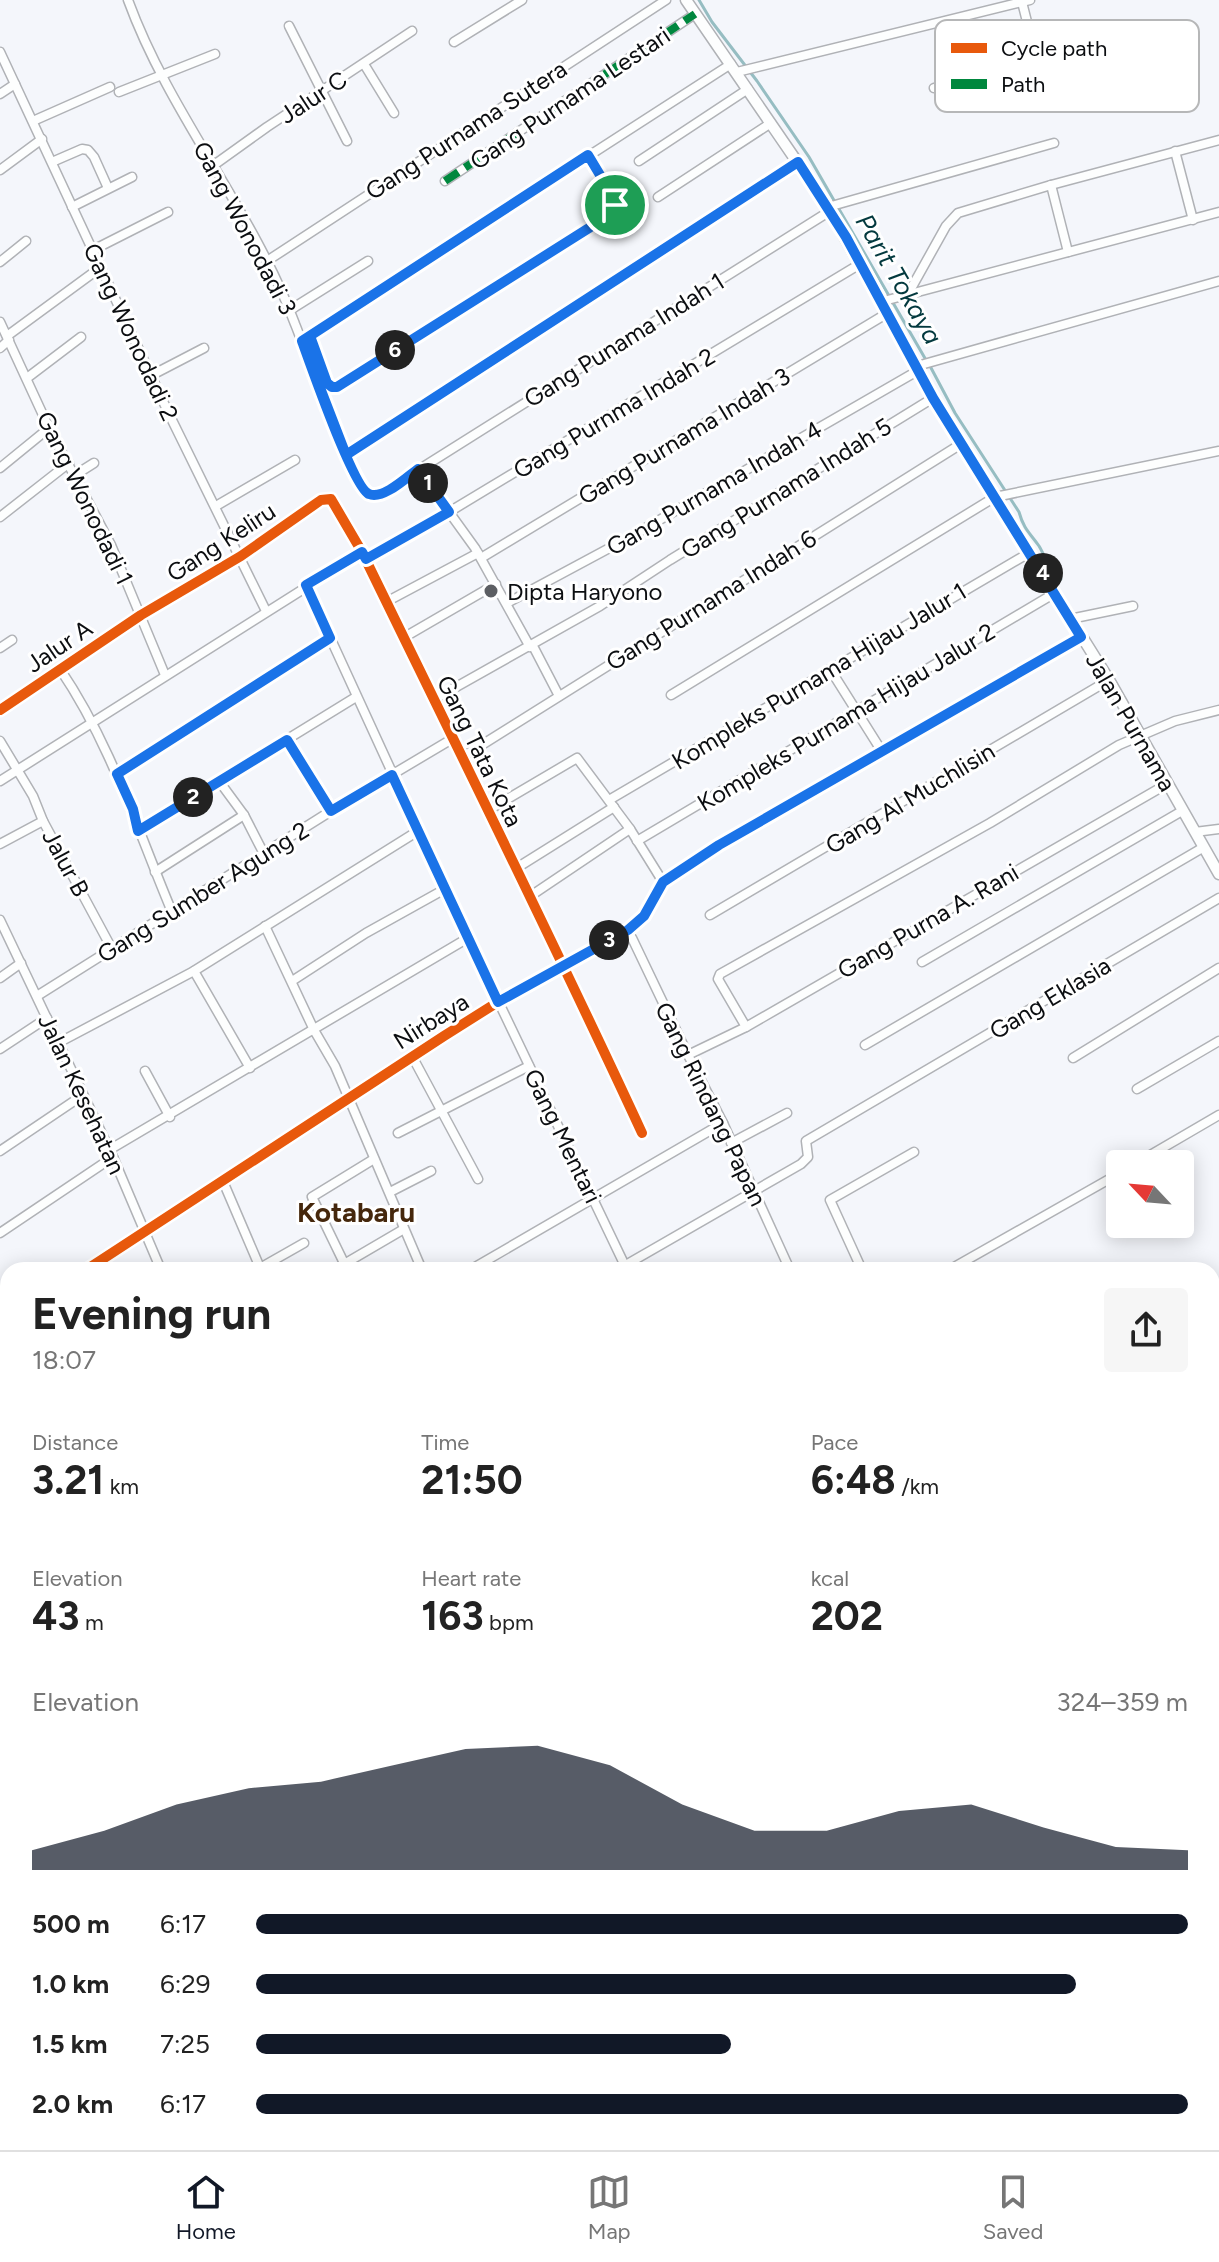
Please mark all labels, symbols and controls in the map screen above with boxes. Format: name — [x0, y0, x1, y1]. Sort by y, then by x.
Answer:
street label: Gang Purnama Lestari — [464, 20, 676, 176]
legend — [935, 20, 1199, 112]
text: Cycle path — [1001, 35, 1107, 62]
street label: Gang Purnama Sutera — [360, 54, 572, 206]
street label: Jalur C — [274, 65, 352, 129]
text: Path — [1001, 71, 1045, 98]
street label: Gang Wonodadi 3 — [187, 136, 303, 320]
pin — [581, 171, 649, 239]
icon: arrive — [593, 183, 637, 227]
water label: Parit Tokaya — [849, 208, 949, 350]
street label: Gang Wonodadi 2 — [77, 239, 185, 425]
street label: Gang Punama Indah 1 — [518, 267, 730, 413]
pin: 6 — [375, 330, 415, 370]
text: 6 — [389, 336, 401, 363]
street label: Gang Purnma Indah 2 — [508, 341, 720, 485]
street label: Gang Purnama Indah 3 — [573, 361, 795, 511]
street label: Gang Wonodadi 1 — [31, 407, 139, 589]
street label: Gang Purnama Indah 5 — [675, 411, 897, 565]
street label: Gang Purnama Indah 4 — [601, 414, 827, 562]
pin: 1 — [408, 463, 448, 503]
text: 1 — [423, 469, 433, 496]
street label: Gang Keliru — [161, 496, 281, 588]
street label: Gang Purnama Indah 6 — [600, 523, 822, 677]
pin: 4 — [1023, 553, 1063, 593]
text: 4 — [1036, 559, 1050, 586]
street label: Kompleks Purnama Hijau Jalur 1 — [666, 576, 972, 776]
place label: Dipta Haryono — [507, 577, 662, 606]
marker: Dipta Haryono — [482, 582, 500, 600]
street label: Jalur A — [20, 613, 98, 679]
street label: Kompleks Purnama Hijau Jalur 2 — [692, 617, 1000, 817]
street label: Jalan Purnama — [1080, 648, 1182, 796]
street label: Gang Tata Kota — [431, 671, 529, 831]
street label: Gang Al Muchlisin — [820, 736, 1000, 860]
pin: 2 — [173, 777, 213, 817]
text: 2 — [187, 783, 199, 810]
street label: Gang Sumber Agung 2 — [92, 815, 314, 969]
street label: Jalur B — [36, 824, 96, 902]
street label: Gang Purna A. Rani — [832, 857, 1024, 985]
pin: 3 — [589, 920, 629, 960]
text: 3 — [603, 926, 615, 953]
street label: Gang Eklasia — [984, 950, 1116, 1046]
street label: Nirbaya — [388, 987, 474, 1055]
street label: Gang Rindang Papan — [649, 997, 773, 1211]
street label: Jalan Kesehatan — [32, 1009, 132, 1179]
street label: Gang Mentari — [518, 1064, 608, 1208]
north arrow — [1106, 1150, 1194, 1238]
map controls — [1106, 1150, 1194, 1238]
district label: Kotabaru — [297, 1195, 415, 1229]
text: Evening run — [32, 1287, 271, 1340]
button: share — [1104, 1288, 1188, 1372]
text: 18:07 — [32, 1344, 96, 1376]
text: Distance — [32, 1429, 118, 1456]
text: Time — [421, 1429, 469, 1456]
text: Pace — [811, 1429, 858, 1456]
text: 3.21 — [32, 1456, 104, 1504]
text: 21:50 — [421, 1456, 523, 1504]
text: 6:48 — [811, 1456, 896, 1504]
text: km — [104, 1473, 139, 1500]
text: /km — [896, 1473, 939, 1500]
text: Elevation — [32, 1565, 122, 1592]
text: Heart rate — [421, 1565, 521, 1592]
text: kcal — [811, 1565, 849, 1592]
text: 43 — [32, 1592, 80, 1640]
text: 163 — [421, 1592, 484, 1640]
text: 202 — [811, 1592, 883, 1640]
text: m — [80, 1609, 104, 1636]
text: bpm — [484, 1609, 534, 1636]
text: Elevation — [32, 1686, 139, 1718]
text: 324–359 m — [1057, 1686, 1188, 1718]
text: 500 m — [32, 1908, 110, 1940]
text: 6:17 — [160, 1908, 206, 1940]
text: 1.0 km — [32, 1968, 109, 2000]
text: 6:29 — [160, 1968, 211, 2000]
text: 1.5 km — [32, 2028, 107, 2060]
text: 7:25 — [160, 2028, 210, 2060]
text: 2.0 km — [32, 2088, 113, 2120]
text: 6:17 — [160, 2088, 206, 2120]
tab: Home — [176, 2170, 236, 2245]
tab: Map — [587, 2170, 631, 2245]
tab: Saved — [983, 2170, 1043, 2245]

